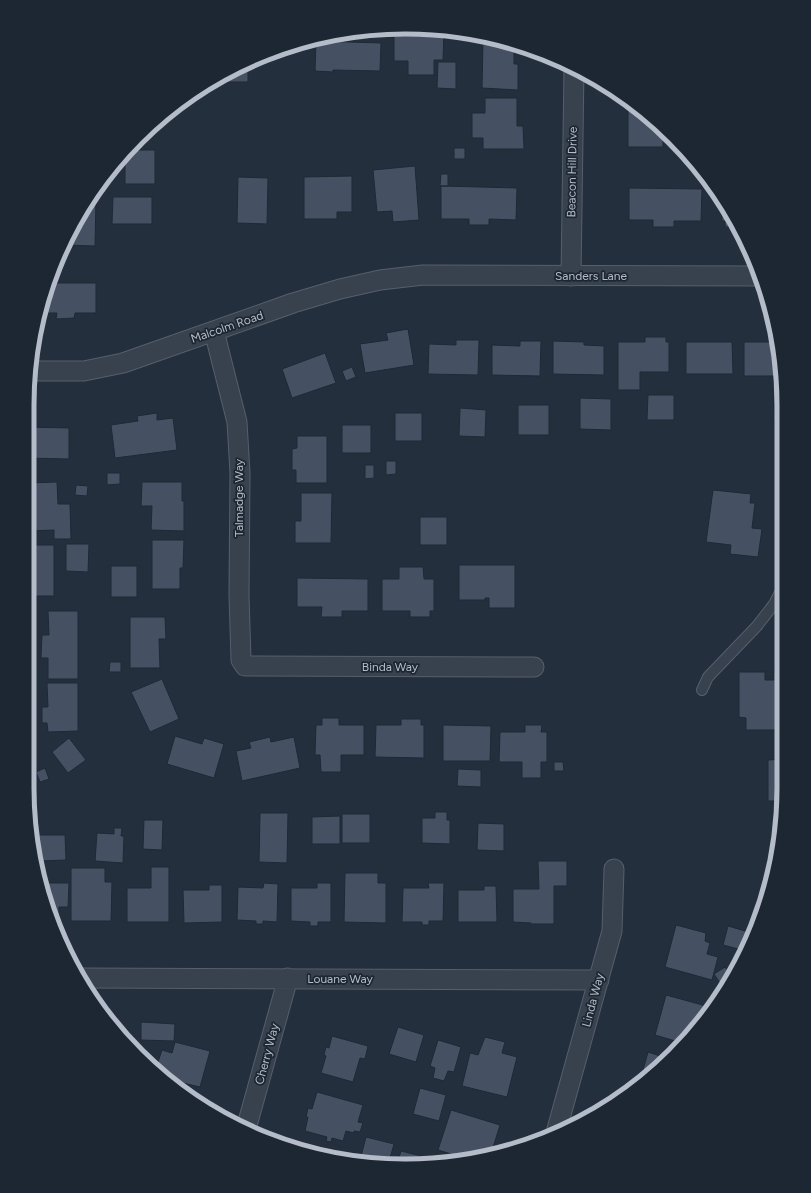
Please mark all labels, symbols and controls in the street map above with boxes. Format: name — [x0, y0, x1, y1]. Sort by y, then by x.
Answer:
street label: Beacon Hill Drive — [564, 126, 580, 218]
street label: Sanders Lane — [555, 269, 627, 283]
street label: Malcolm Road — [189, 308, 265, 346]
street label: Talmadge Way — [232, 458, 246, 537]
street label: Binda Way — [362, 660, 419, 674]
street label: Linda Way — [579, 971, 607, 1028]
street label: Louane Way — [307, 972, 373, 986]
street label: Cherry Way — [252, 1021, 282, 1086]

